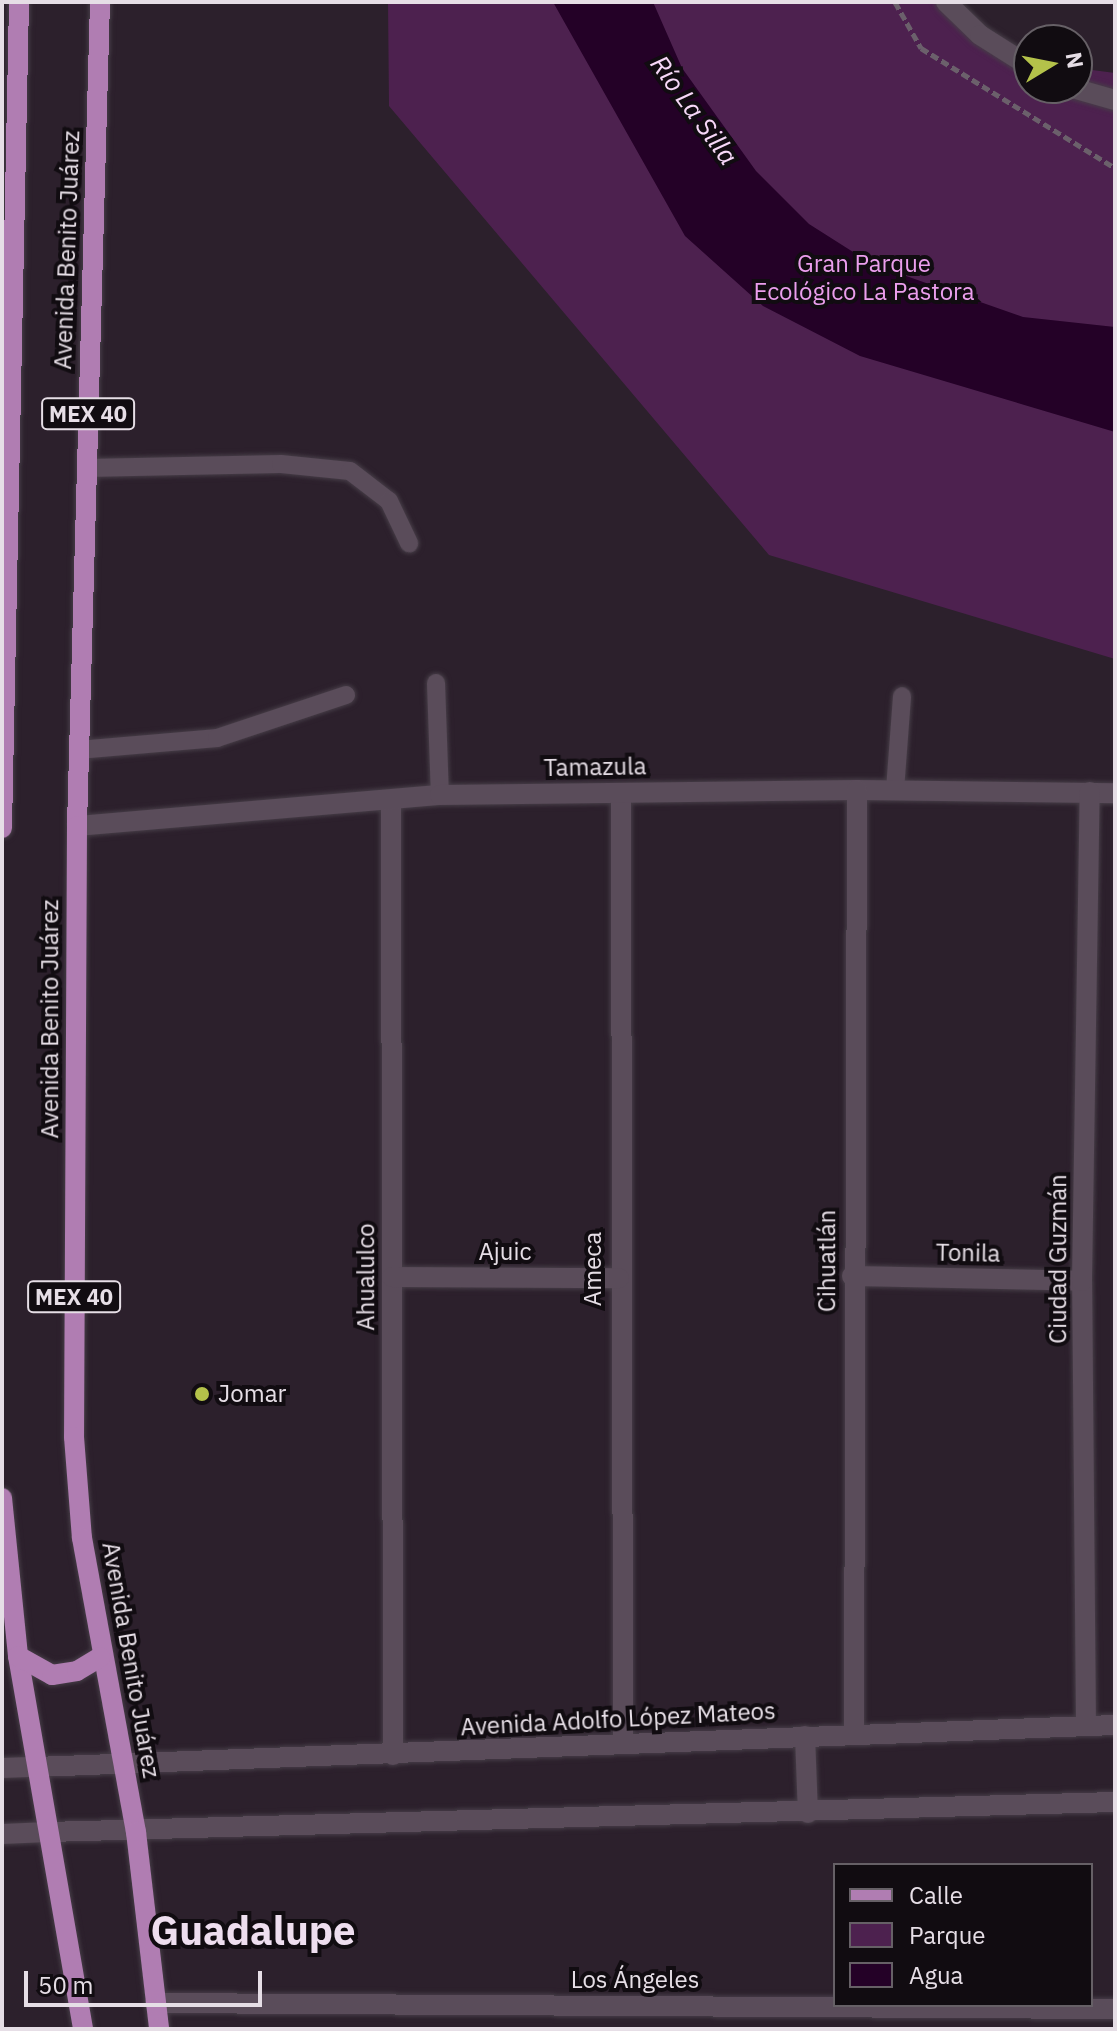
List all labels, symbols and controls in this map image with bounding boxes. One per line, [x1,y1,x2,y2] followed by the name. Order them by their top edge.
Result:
[1013,24,1093,104] north arrow
[644,49,744,171] water label: Río La Silla
[1059,50,1091,70] text: N
[48,130,86,370] street label: Avenida Benito Juárez
[753,250,975,306] park label: Gran Parque Ecológico La Pastora
[40,396,136,432] road number: MEX 40
[543,752,647,782] street label: Tamazula
[36,899,64,1139] street label: Avenida Benito Juárez
[1044,1174,1072,1344] street label: Ciudad Guzmán
[813,1210,841,1312] street label: Cihuatlán
[352,1223,380,1331] street label: Ahualulco
[579,1232,607,1306] street label: Ameca
[478,1238,532,1266] street label: Ajuic
[935,1238,1001,1268] street label: Tonila
[26,1279,122,1315] road number: MEX 40
[218,1380,286,1408] place label: Jomar
[193,1385,211,1403] marker: Jomar
[96,1540,166,1780] street label: Avenida Benito Juárez
[460,1696,776,1742] street label: Avenida Adolfo López Mateos
[833,1863,1093,2007] legend
[909,1879,963,1911] text: Calle
[150,1906,356,1954] district label: Guadalupe
[909,1919,986,1951] text: Parque
[28,1955,266,2005] scale bar
[909,1959,963,1991] text: Agua
[571,1966,699,1994] street label: Los Ángeles
[38,1969,93,2001] text: 50 m

